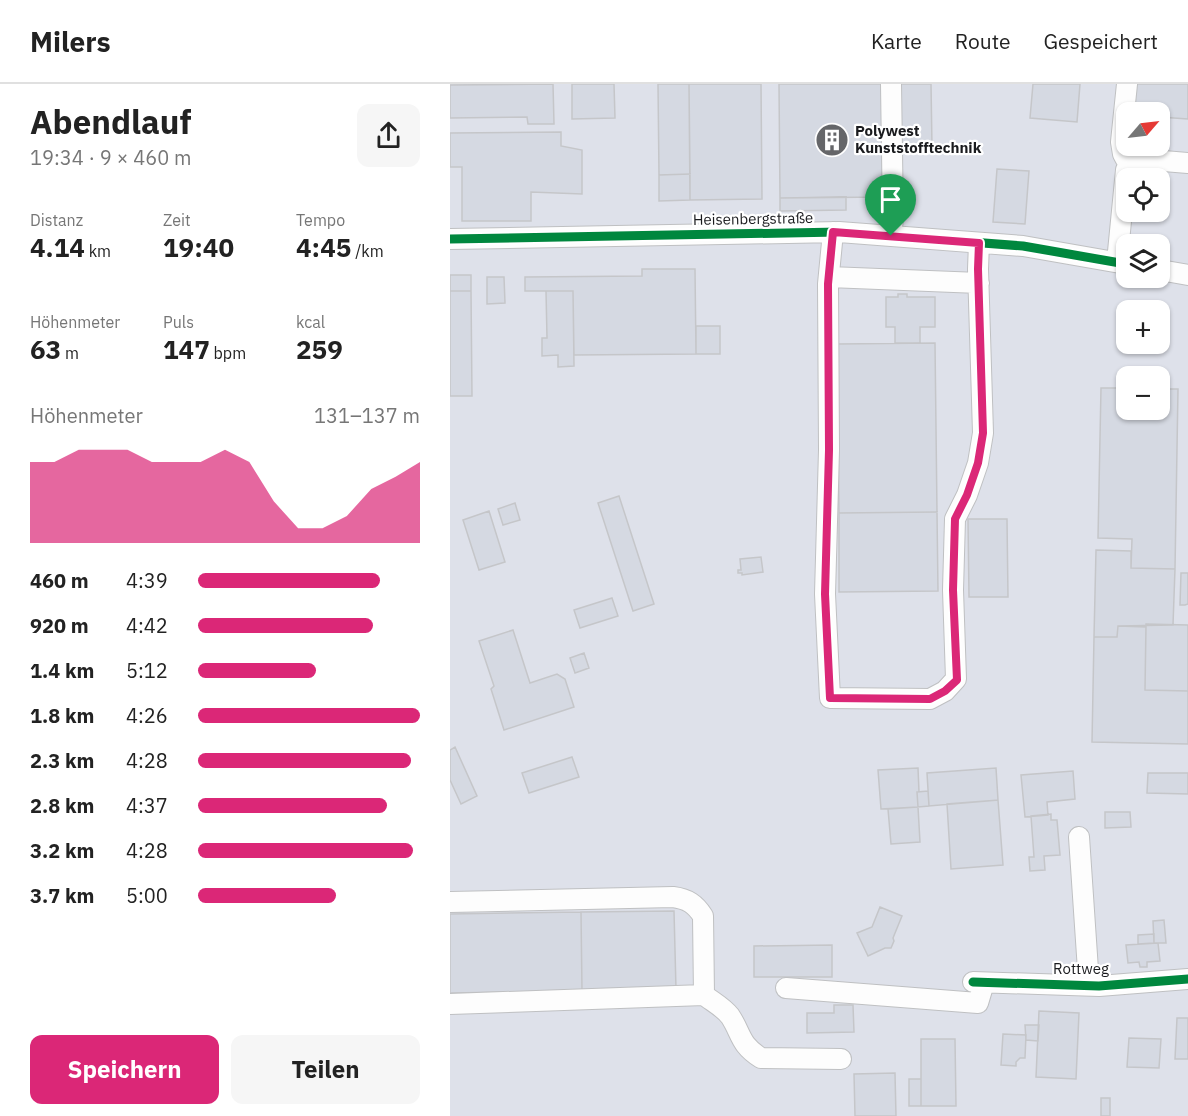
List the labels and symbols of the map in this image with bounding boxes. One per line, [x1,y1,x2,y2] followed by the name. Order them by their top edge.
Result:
[1116,102,1170,156] north arrow
[855,121,982,157] place label: Polywest Kunststofftechnik
[814,122,850,158] building icon: Polywest Kunststofftechnik
[865,174,916,236] pin
[693,208,813,229] street label: Heisenbergstraße
[1053,959,1109,978] street label: Rottweg

